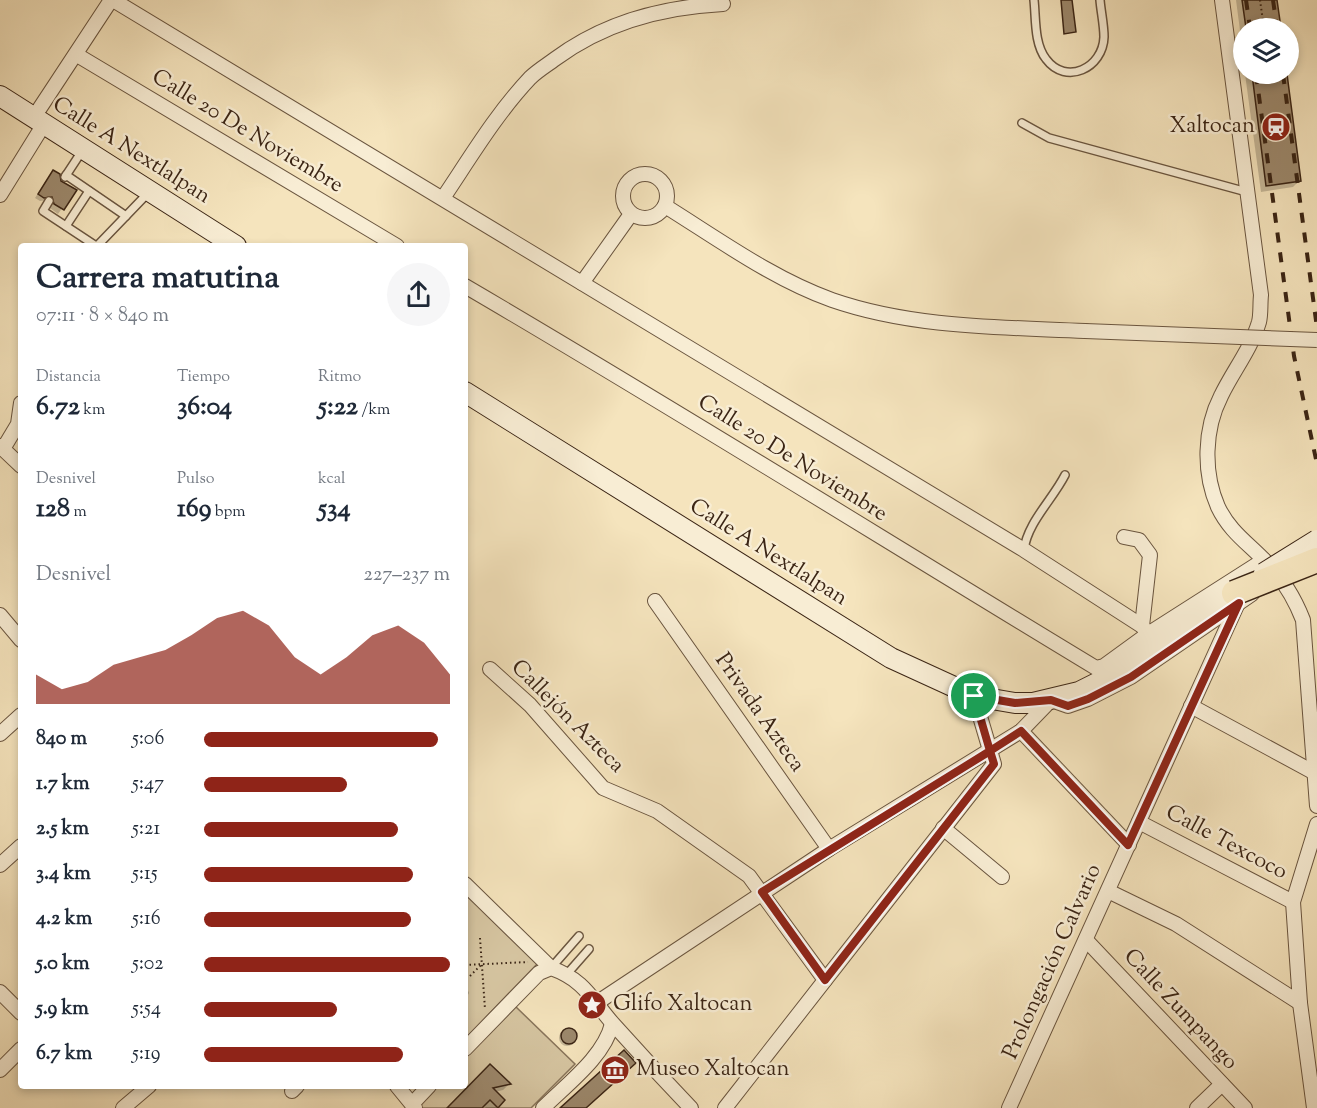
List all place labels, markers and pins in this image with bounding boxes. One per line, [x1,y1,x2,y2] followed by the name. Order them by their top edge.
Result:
[1170,111,1255,143] place label: Xaltocan
[1260,111,1292,143] station icon: Xaltocan
[948,670,999,721] pin
[576,989,608,1021] place icon: Glifo Xaltocan
[613,989,752,1021] place label: Glifo Xaltocan
[599,1054,631,1086] museum icon: Museo Xaltocan
[636,1054,789,1086] place label: Museo Xaltocan

